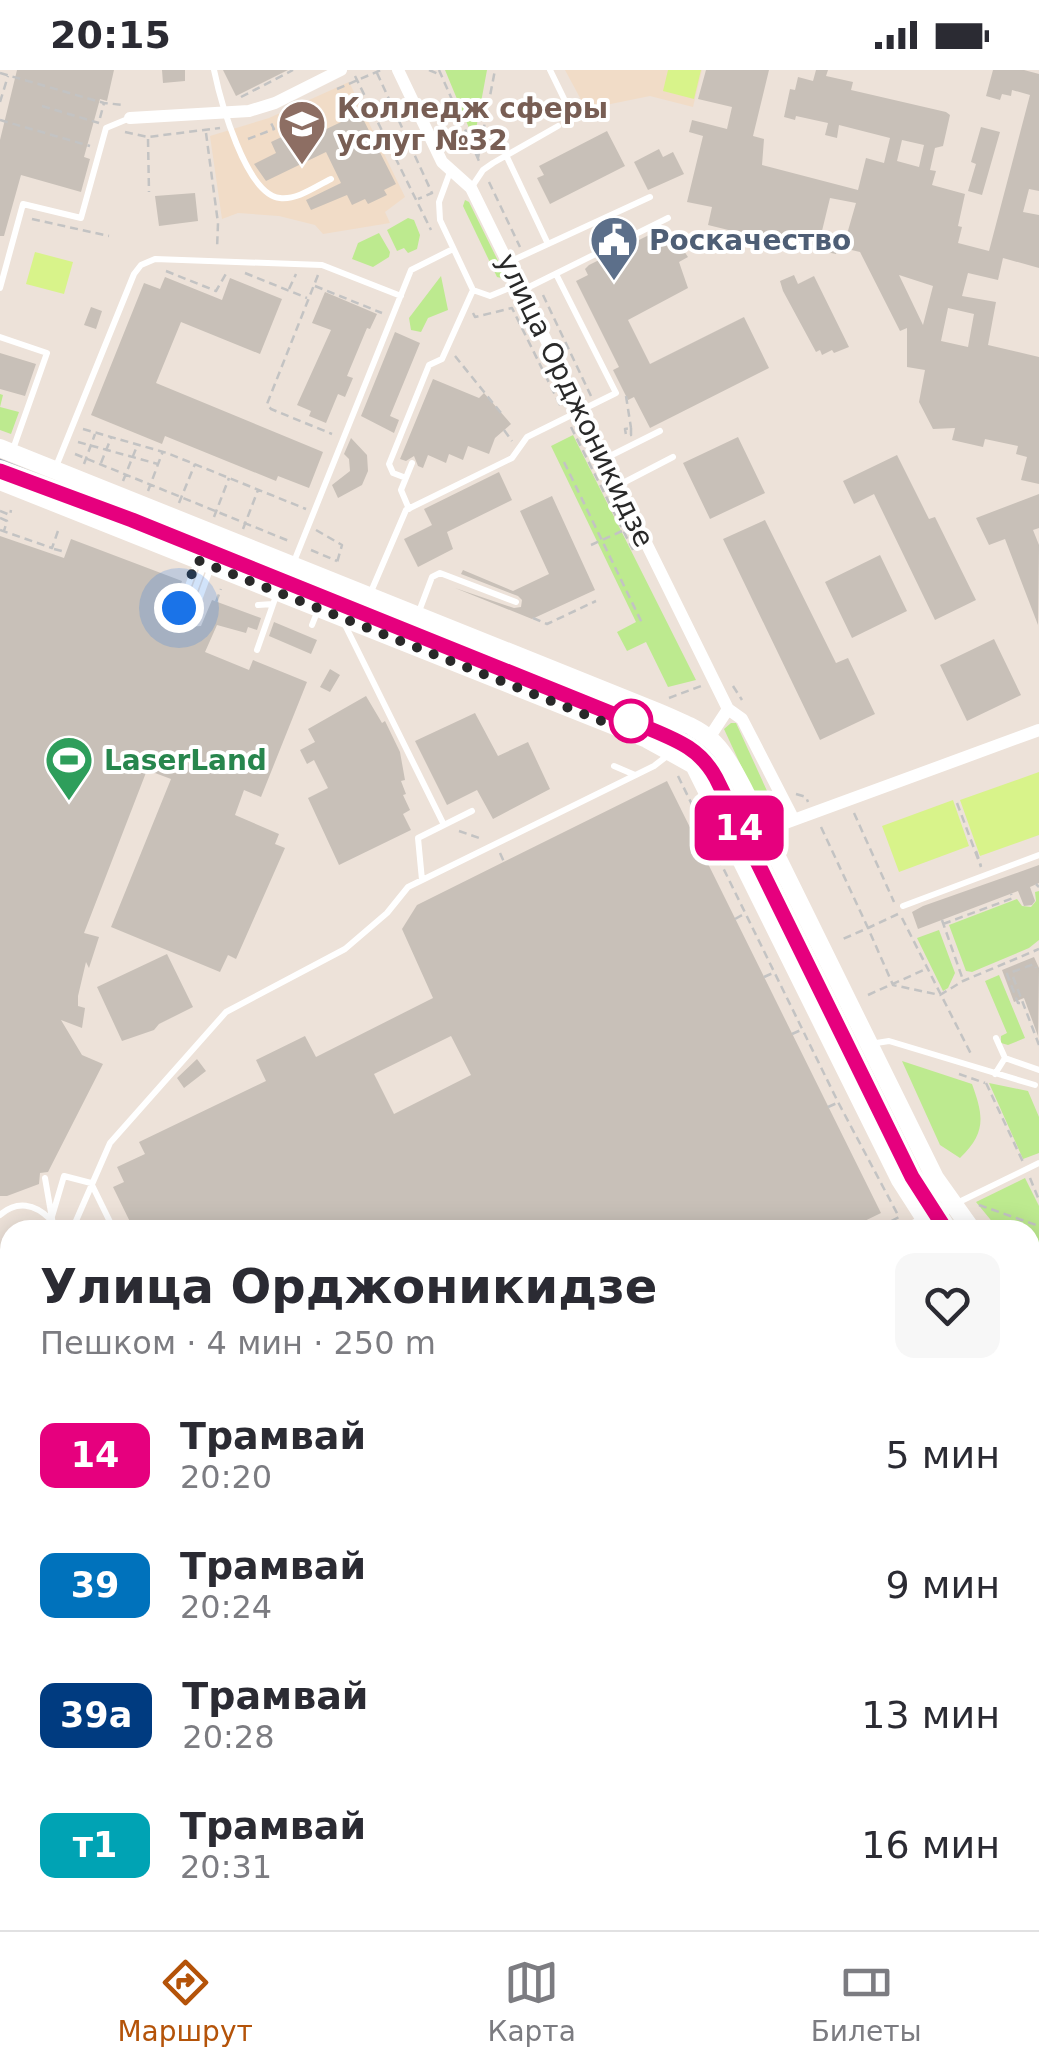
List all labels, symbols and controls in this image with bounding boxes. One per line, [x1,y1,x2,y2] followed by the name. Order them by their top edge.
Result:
[50,13,171,57] text: 20:15
[337,92,608,157] place label: Колледж сферы услуг №32
[276,98,328,166] school or university icon: Колледж сферы услуг №32
[588,214,640,282] public building icon: Роскачество
[649,224,851,257] place label: Роскачество
[490,248,661,552] street label: улица Орджоникидзе
[154,583,204,633] your location
[610,700,652,742] unlabelled marker
[43,734,95,802] sports icon: LaserLand
[104,744,267,777] place label: LaserLand
[694,796,784,860] line badge: 14
[715,808,763,848] text: 14
[895,1253,1000,1358] button: heart
[40,1258,657,1314] text: Улица Орджоникидзе
[40,1324,436,1362] text: Пешком · 4 мин · 250 m
[180,1414,366,1458] text: Трамвай
[886,1433,1000,1477] text: 5 мин
[71,1435,119,1475] text: 14
[180,1458,272,1496] text: 20:20
[180,1544,366,1588] text: Трамвай
[886,1563,1000,1607] text: 9 мин
[71,1565,119,1605] text: 39
[180,1588,272,1626] text: 20:24
[182,1674,368,1718] text: Трамвай
[861,1693,1000,1737] text: 13 мин
[60,1695,132,1735] text: 39а
[182,1718,275,1756] text: 20:28
[180,1804,366,1848] text: Трамвай
[861,1823,1000,1867] text: 16 мин
[73,1825,117,1865] text: т1
[180,1848,272,1886] text: 20:31
[117,1955,253,2048] tab: Маршрут
[488,1955,576,2048] tab: Карта
[811,1955,922,2048] tab: Билеты

